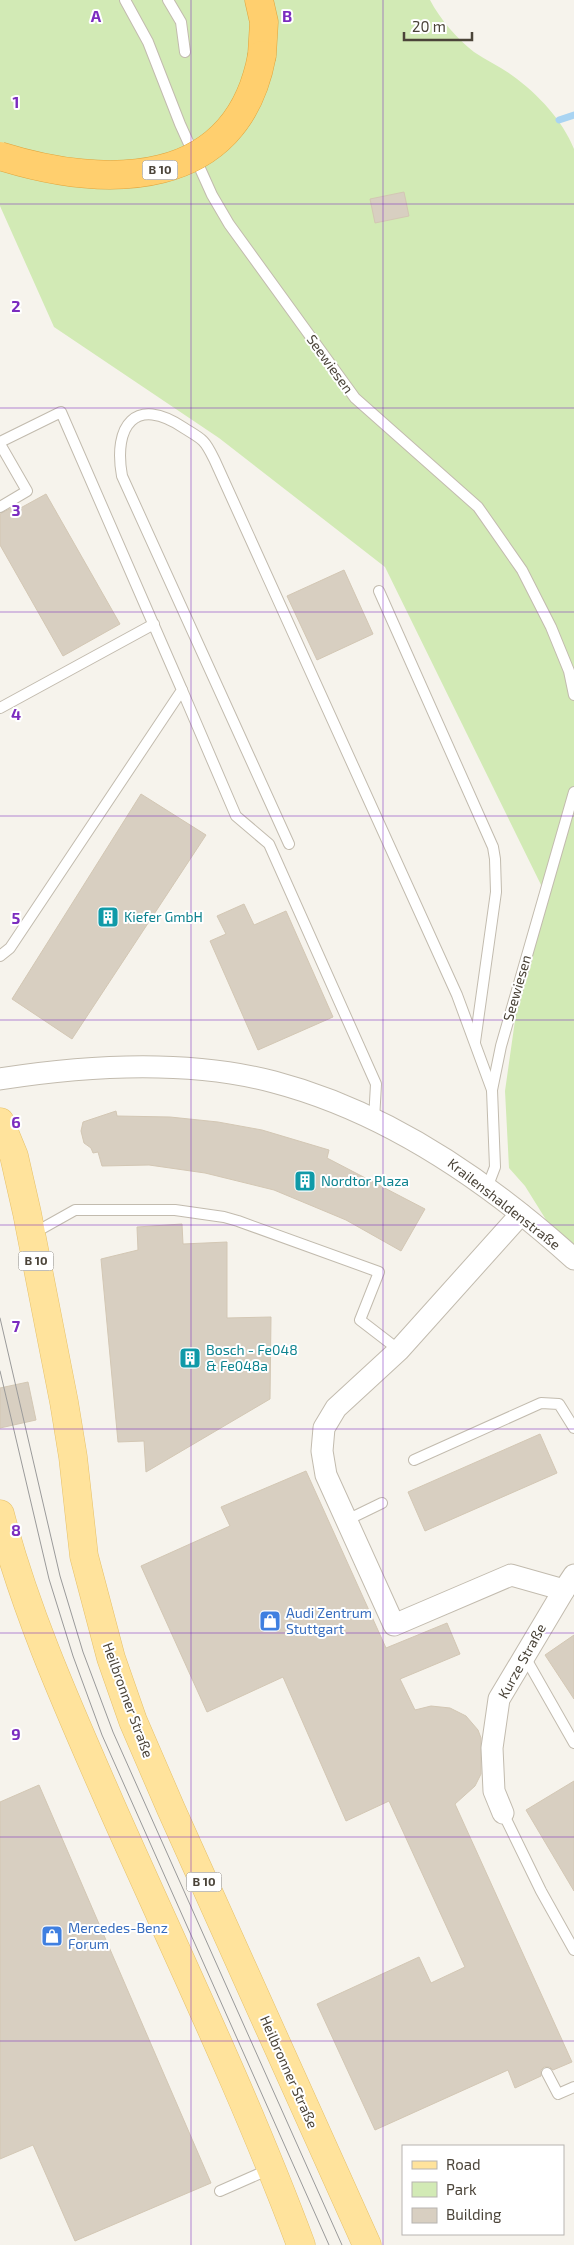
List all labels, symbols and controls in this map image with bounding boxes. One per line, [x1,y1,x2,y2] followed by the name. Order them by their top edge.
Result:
[91,6,102,25] text: A
[282,6,292,25] text: B
[404,10,472,42] scale bar
[412,17,446,35] text: 20 m
[13,92,19,111] text: 1
[142,160,178,180] road number: B 10
[11,296,21,315] text: 2
[303,331,357,396] street label: Seewiesen
[11,500,21,519] text: 3
[11,704,21,723] text: 4
[96,905,120,929] building icon: Kiefer GmbH
[12,908,21,927] text: 5
[124,908,203,925] place label: Kiefer GmbH
[499,953,534,1023] street label: Seewiesen
[11,1112,21,1131] text: 6
[445,1154,564,1253] street label: Krailenshaldenstraße
[293,1169,317,1193] building icon: Nordtor Plaza
[321,1172,409,1189] place label: Nordtor Plaza
[18,1252,54,1270] road number: B 10
[12,1316,21,1335] text: 7
[206,1341,298,1374] place label: Bosch - Fe048 & Fe048a
[178,1346,202,1370] building icon: Bosch - Fe048 & Fe048a
[11,1520,21,1539] text: 8
[286,1604,372,1637] place label: Audi Zentrum Stuttgart
[258,1609,282,1633] shop icon: Audi Zentrum Stuttgart
[494,1620,549,1701] street label: Kurze Straße
[100,1640,157,1760] street label: Heilbronner Straße
[11,1724,21,1743] text: 9
[186,1872,222,1891] road number: B 10
[68,1919,168,1952] place label: Mercedes-Benz Forum
[40,1924,64,1948] shop icon: Mercedes-Benz Forum
[257,2013,322,2131] street label: Heilbronner Straße
[402,2145,564,2235] legend
[446,2155,481,2173] text: Road
[446,2180,477,2198] text: Park
[446,2205,502,2223] text: Building

